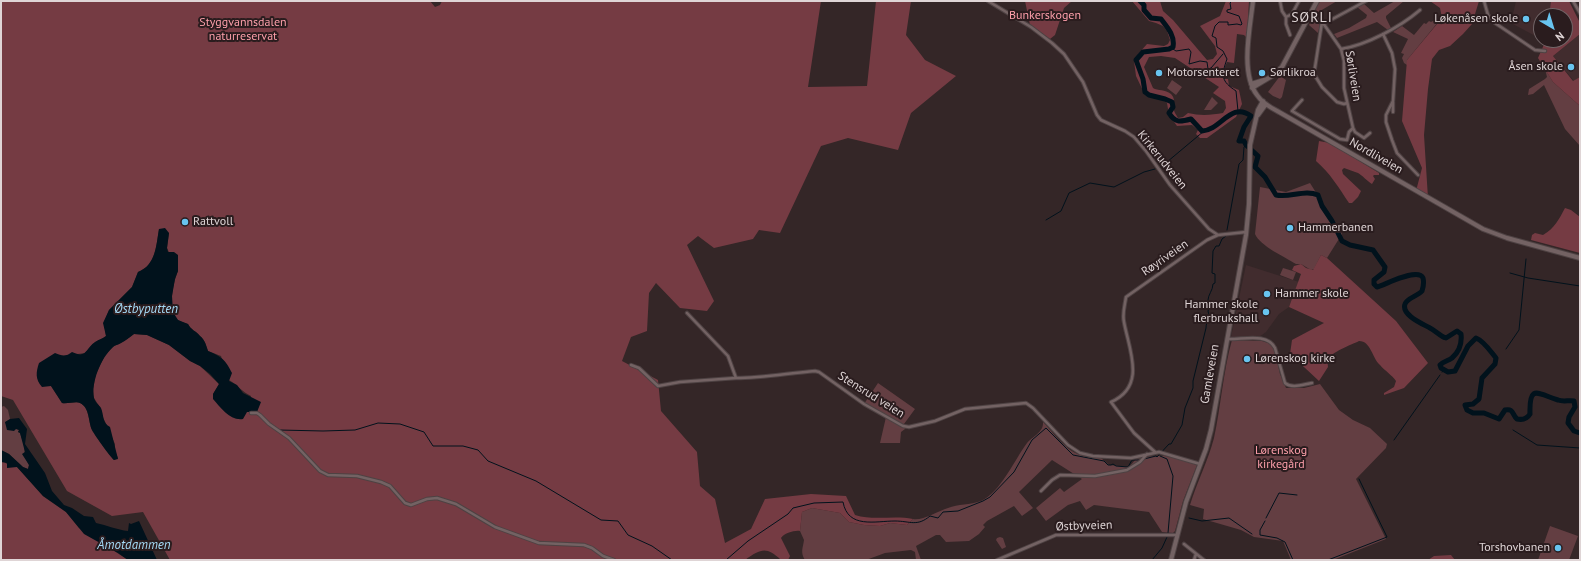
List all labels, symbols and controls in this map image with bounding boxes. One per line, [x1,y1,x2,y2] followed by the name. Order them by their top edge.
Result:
[1533,8,1573,48] north arrow
[1009,9,1081,23] park label: Bunkerskogen
[1291,10,1333,26] district label: SØRLI
[1434,12,1518,26] place label: Løkenåsen skole
[1521,14,1531,24] marker: Løkenåsen skole
[199,16,287,44] park label: Styggvannsdalen naturreservat
[1553,29,1567,44] text: N
[1342,50,1364,102] street label: Sørliveien
[1508,60,1563,74] place label: Åsen skole
[1566,62,1576,72] marker: Åsen skole
[1167,66,1239,80] place label: Motorsenteret
[1270,66,1316,80] place label: Sørlikroa
[1154,68,1164,78] marker: Motorsenteret
[1257,68,1267,78] marker: Sørlikroa
[1134,128,1190,192] street label: Kirkerudveien
[1347,135,1405,177] street label: Nordliveien
[193,215,233,229] place label: Rattvoll
[180,217,190,227] marker: Rattvoll
[1298,221,1373,235] place label: Hammerbanen
[1285,223,1295,233] marker: Hammerbanen
[1139,237,1191,279] street label: Røyriveien
[1275,287,1349,301] place label: Hammer skole
[1262,289,1272,299] marker: Hammer skole
[1184,298,1258,326] place label: Hammer skole flerbrukshall
[114,301,178,317] water label: Østbyputten
[1261,307,1271,317] marker: Hammer skole flerbrukshall
[1198,343,1222,405] street label: Gamleveien
[1255,352,1335,366] place label: Lørenskog kirke
[1242,354,1252,364] marker: Lørenskog kirke
[835,369,907,421] street label: Stensrud veien
[1255,444,1307,472] park label: Lørenskog kirkegård
[1055,518,1113,534] street label: Østbyveien
[97,537,171,553] water label: Åmotdammen
[1479,541,1550,555] place label: Torshovbanen
[1553,543,1563,553] marker: Torshovbanen

